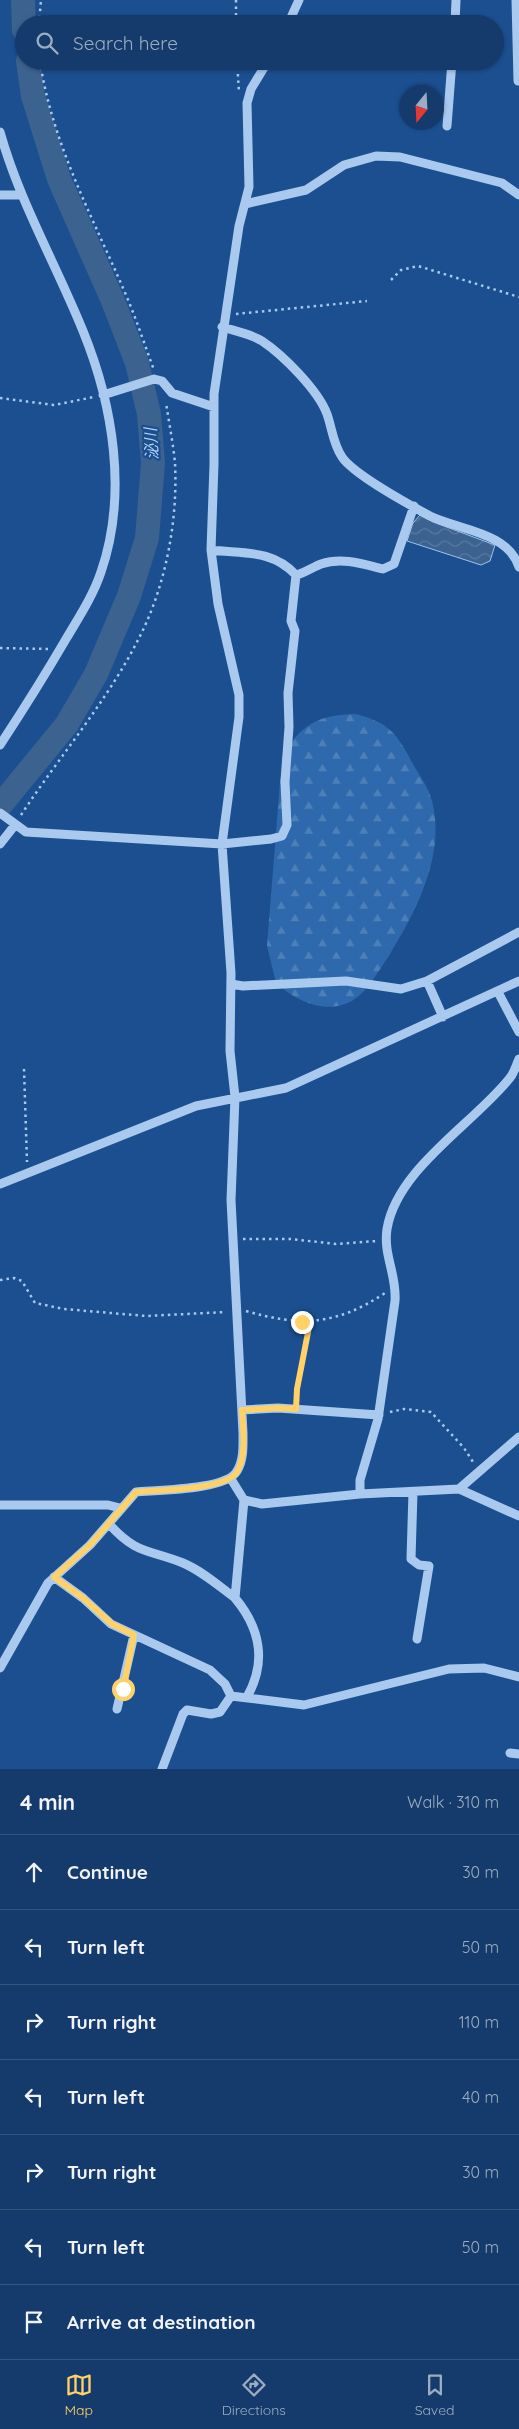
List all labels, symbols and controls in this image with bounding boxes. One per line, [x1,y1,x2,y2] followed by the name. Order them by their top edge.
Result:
[15,15,504,70] search box
[33,29,61,57] icon: search
[73,31,178,55] text: Search here
[399,85,444,130] north arrow
[140,425,162,461] water label: 泌川
[291,1311,314,1334] route end
[112,1678,135,1701] route start
[20,1789,75,1815] text: 4 min
[407,1792,499,1812] text: Walk · 310 m
[20,1858,48,1886] icon: ahead
[67,1860,148,1884] text: Continue
[462,1862,499,1882] text: 30 m
[20,1933,48,1961] icon: left
[67,1935,145,1959] text: Turn left
[462,1937,499,1957] text: 50 m
[20,2008,48,2036] icon: right
[67,2010,156,2034] text: Turn right
[459,2012,499,2032] text: 110 m
[20,2083,48,2111] icon: left
[67,2085,145,2109] text: Turn left
[462,2087,499,2107] text: 40 m
[20,2158,48,2186] icon: right
[67,2160,156,2184] text: Turn right
[462,2162,499,2182] text: 30 m
[20,2233,48,2261] icon: left
[67,2235,145,2259] text: Turn left
[462,2237,499,2257] text: 50 m
[20,2308,48,2336] icon: arrive
[67,2310,256,2334] text: Arrive at destination
[64,2371,93,2419] tab: Map
[222,2371,286,2419] tab: Directions
[415,2371,455,2419] tab: Saved

